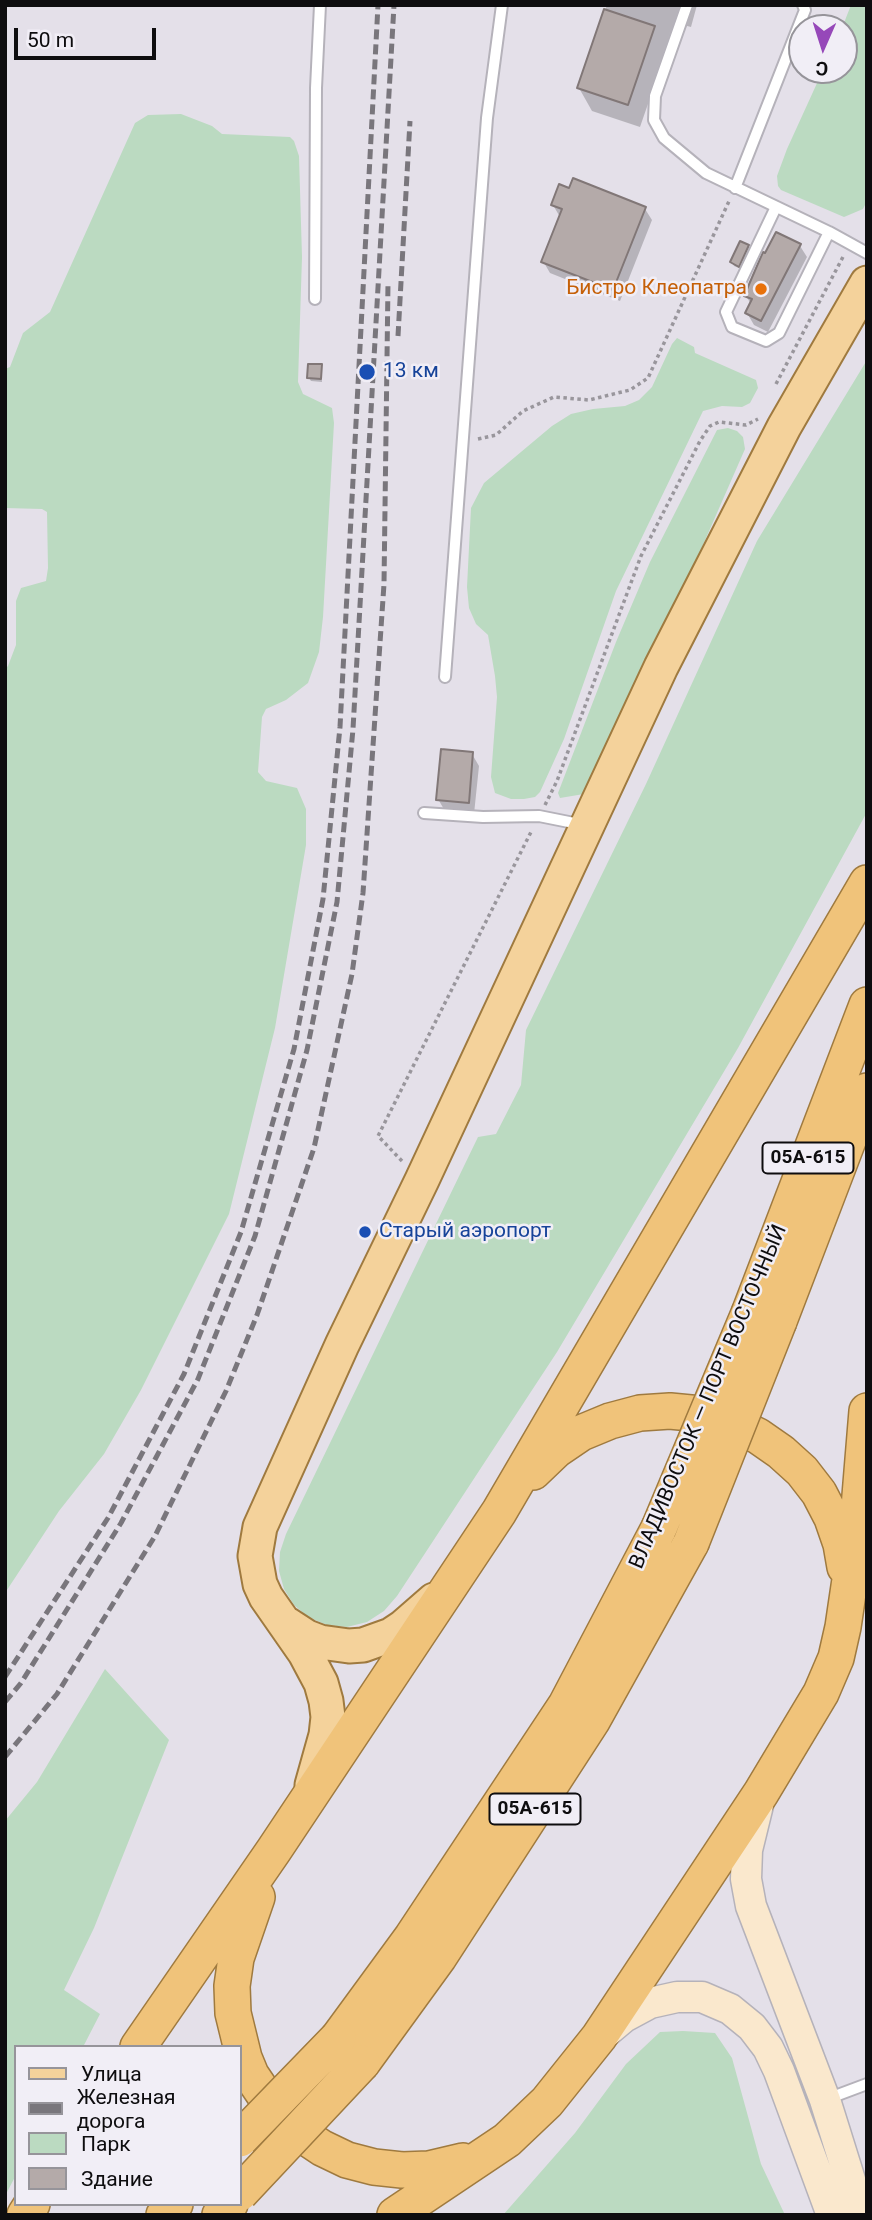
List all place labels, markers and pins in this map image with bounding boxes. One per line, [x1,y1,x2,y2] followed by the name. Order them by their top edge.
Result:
[566,276,747,302] place label: Бистро Клеопатра
[753,281,769,297] marker: Бистро Клеопатра
[383,359,439,385] place label: 13 км
[357,362,377,382] marker: 13 км
[379,1219,551,1245] place label: Старый аэропорт
[357,1224,373,1240] marker: Старый аэропорт

